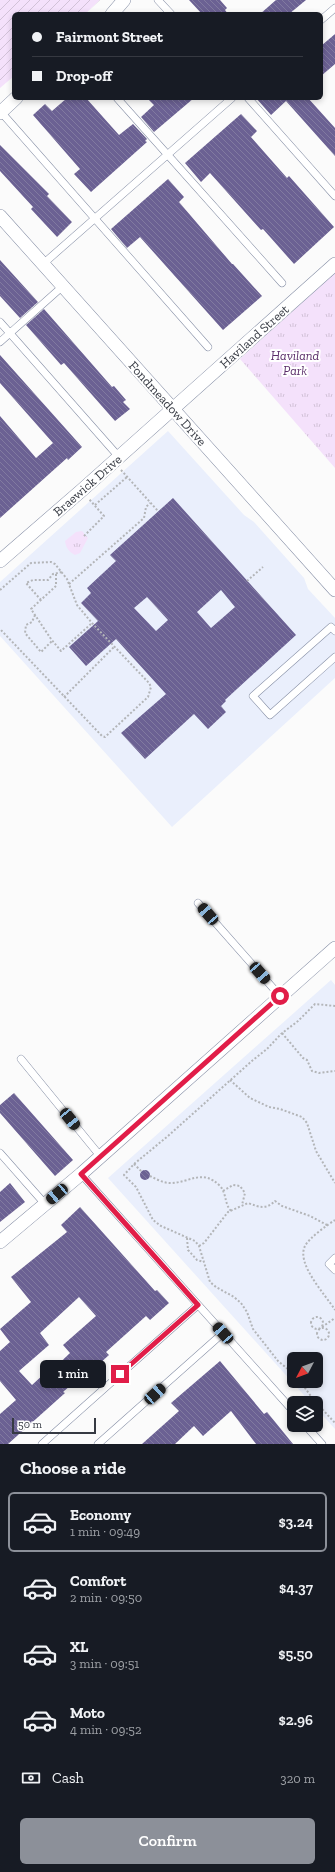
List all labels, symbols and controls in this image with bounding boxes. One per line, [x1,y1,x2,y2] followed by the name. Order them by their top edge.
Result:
[56,28,163,46] text: Fairmont Street
[56,67,112,85] text: Drop-off
[217,301,292,371] street label: Haviland Street
[271,348,320,378] park label: Haviland Park
[126,358,210,449] street label: Fondmeadow Drive
[50,452,125,519] street label: Braewick Drive
[196,901,220,927] car
[248,960,272,986] car
[271,987,289,1005] route start
[58,1106,82,1132] car
[44,1182,70,1206] car
[211,1320,235,1346] car
[287,1352,323,1388] north arrow
[287,1352,323,1432] map controls
[40,1360,106,1388] callout: 1 min
[111,1365,129,1383] route end
[58,1366,88,1381] text: 1 min
[142,1382,168,1406] car
[287,1396,323,1432] button: layers
[12,1416,96,1435] scale bar
[18,1418,42,1431] text: 50 m
[20,1457,126,1479] text: Choose a ride
[22,1504,58,1540] icon: car
[70,1506,131,1524] text: Economy
[278,1513,313,1531] text: $3.24
[70,1524,140,1539] text: 1 min · 09:49
[22,1570,58,1606] icon: car
[70,1572,126,1590] text: Comfort
[279,1579,313,1597] text: $4.37
[70,1590,142,1605] text: 2 min · 09:50
[22,1636,58,1672] icon: car
[70,1638,88,1656] text: XL
[278,1645,313,1663] text: $5.50
[70,1656,139,1671] text: 3 min · 09:51
[22,1702,58,1738] icon: car
[70,1704,105,1722] text: Moto
[278,1711,313,1729] text: $2.96
[70,1722,142,1737] text: 4 min · 09:52
[20,1767,42,1789] icon: cash
[52,1769,84,1787] text: Cash
[280,1771,315,1786] text: 320 m
[20,1818,315,1864] button: Confirm

